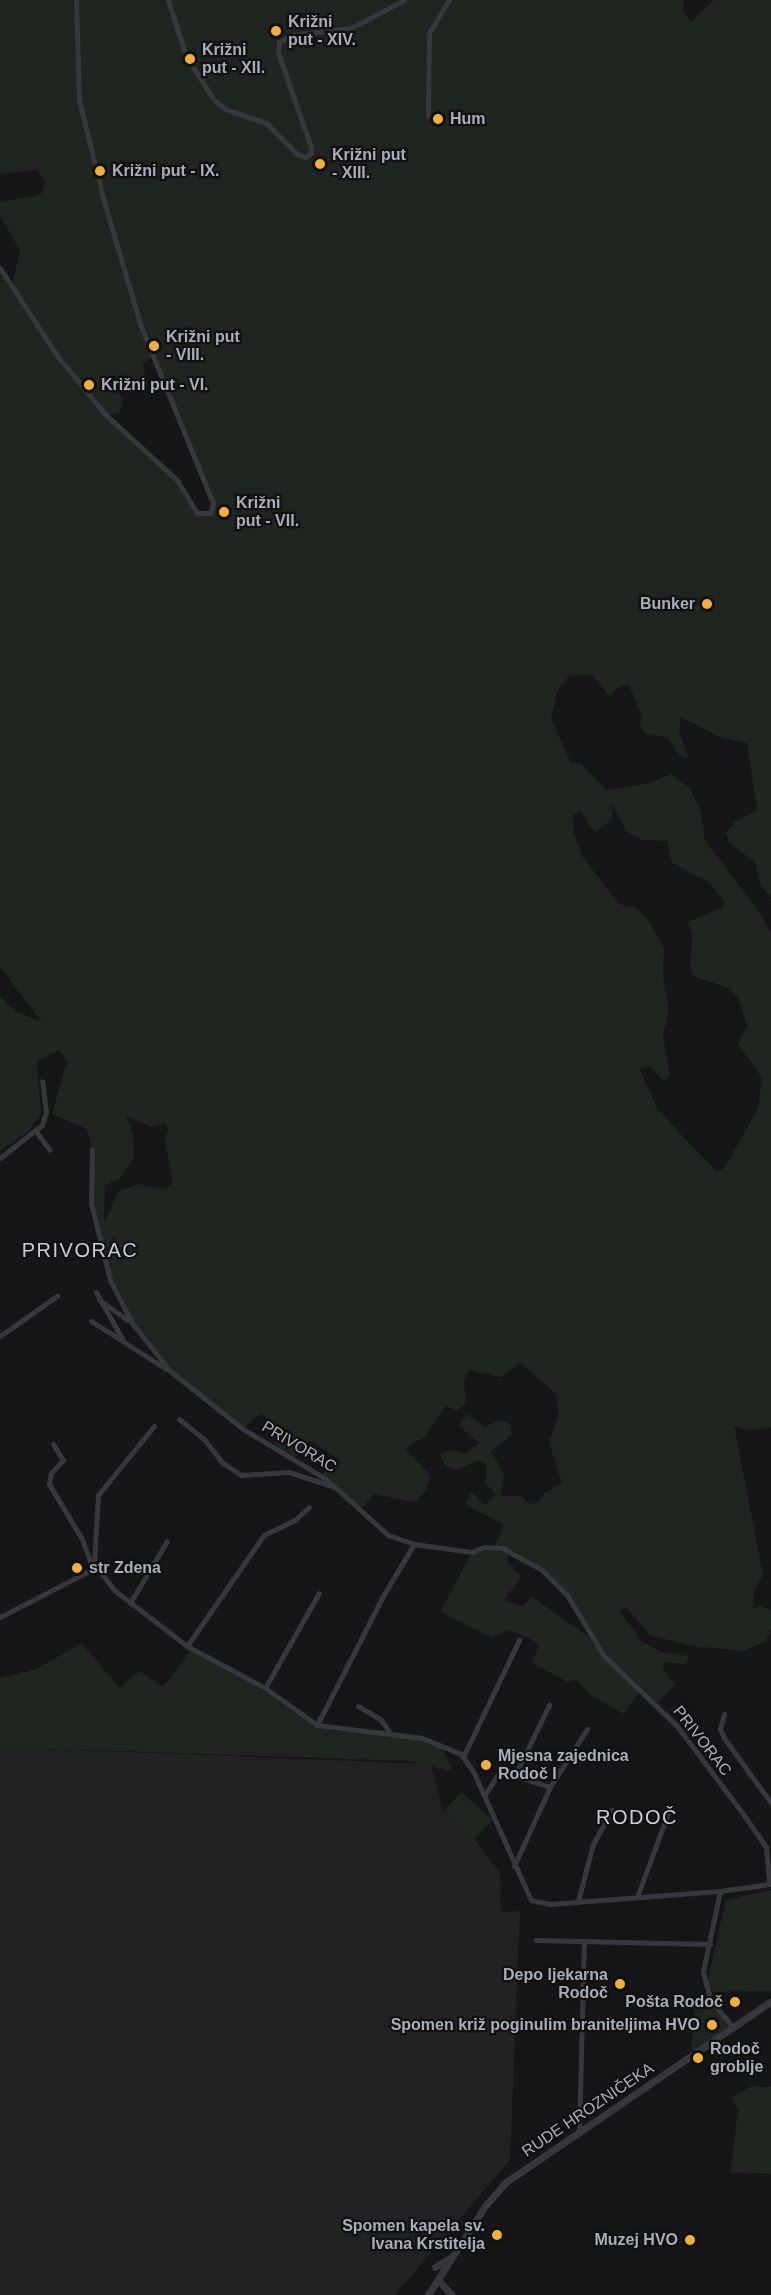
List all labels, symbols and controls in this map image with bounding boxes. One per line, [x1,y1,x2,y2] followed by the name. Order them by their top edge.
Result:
[288,12,356,50] place label: Križni put - XIV.
[269,24,283,38] marker: Križni put - XIV.
[202,40,265,78] place label: Križni put - XII.
[183,52,197,66] marker: Križni put - XII.
[450,109,486,129] place label: Hum
[431,112,445,126] marker: Hum
[332,145,406,183] place label: Križni put - XIII.
[313,157,327,171] marker: Križni put - XIII.
[112,161,220,181] place label: Križni put - IX.
[93,164,107,178] marker: Križni put - IX.
[166,327,240,365] place label: Križni put - VIII.
[147,339,161,353] marker: Križni put - VIII.
[101,375,209,395] place label: Križni put - VI.
[82,378,96,392] marker: Križni put - VI.
[236,493,299,531] place label: Križni put - VII.
[217,505,231,519] marker: Križni put - VII.
[640,594,695,614] place label: Bunker
[700,597,714,611] marker: Bunker
[22,1238,138,1262] district label: PRIVORAC
[258,1417,340,1477] street label: PRIVORAC
[89,1558,161,1578] place label: str Zdena
[70,1561,84,1575] marker: str Zdena
[669,1702,735,1780] street label: PRIVORAC
[498,1746,629,1784] place label: Mjesna zajednica Rodoč I
[479,1758,493,1772] marker: Mjesna zajednica Rodoč I
[596,1805,678,1829] district label: RODOČ
[503,1965,608,2003] place label: Depo ljekarna Rodoč
[613,1977,627,1991] marker: Depo ljekarna Rodoč
[625,1992,723,2012] place label: Pošta Rodoč
[728,1995,742,2009] marker: Pošta Rodoč
[391,2015,700,2035] place label: Spomen križ poginulim braniteljima HVO
[705,2018,719,2032] marker: Spomen križ poginulim braniteljima HVO
[710,2039,763,2077] place label: Rodoč groblje
[691,2051,705,2065] marker: Rodoč groblje
[519,2059,657,2161] street label: RUDE HROZNIČEKA
[342,2216,485,2254] place label: Spomen kapela sv. Ivana Krstitelja
[490,2228,504,2242] marker: Spomen kapela sv. Ivana Krstitelja
[594,2230,678,2250] place label: Muzej HVO
[683,2233,697,2247] marker: Muzej HVO

